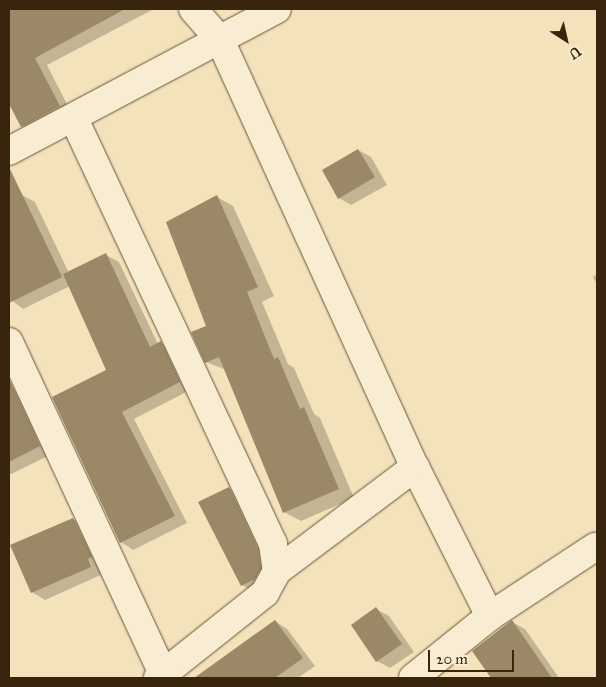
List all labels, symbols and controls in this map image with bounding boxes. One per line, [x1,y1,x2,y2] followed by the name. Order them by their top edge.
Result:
[541,15,591,65] north arrow
[565,43,584,63] text: U
[431,640,517,672] scale bar
[436,650,468,668] text: 20 m

